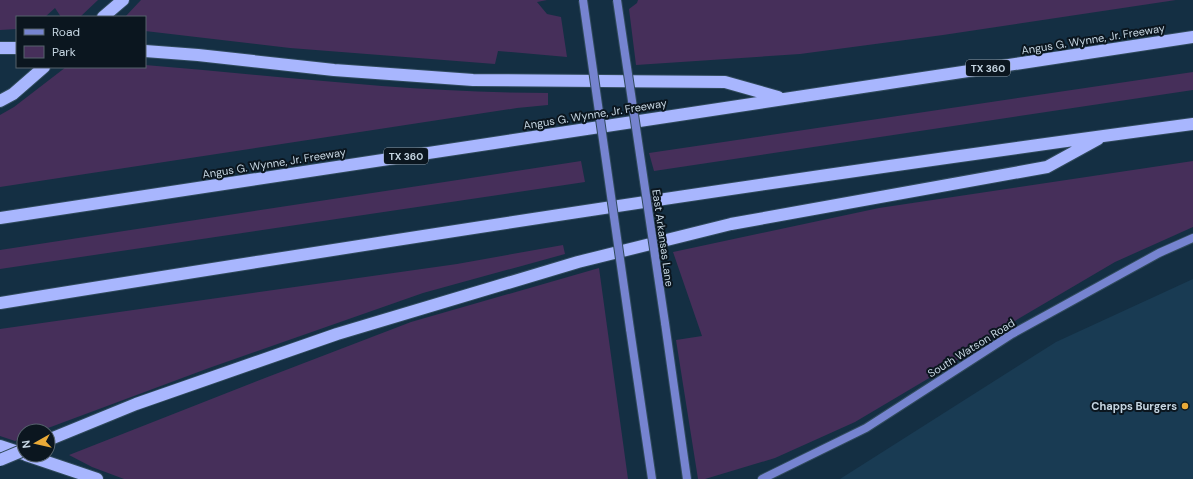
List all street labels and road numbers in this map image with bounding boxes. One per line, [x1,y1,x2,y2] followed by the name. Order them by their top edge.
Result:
[1020,21,1166,57] street label: Angus G. Wynne, Jr. Freeway
[966,60,1010,76] road number: TX 360
[522,96,668,132] street label: Angus G. Wynne, Jr. Freeway
[201,145,347,181] street label: Angus G. Wynne, Jr. Freeway
[384,148,428,164] road number: TX 360
[649,188,677,288] street label: East Arkansas Lane
[925,316,1017,380] street label: South Watson Road

